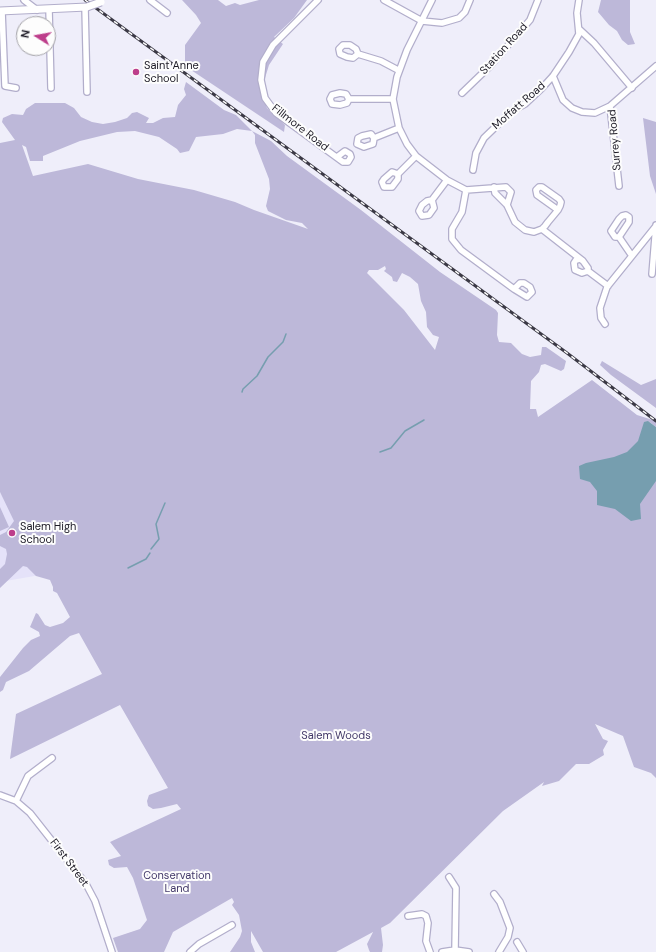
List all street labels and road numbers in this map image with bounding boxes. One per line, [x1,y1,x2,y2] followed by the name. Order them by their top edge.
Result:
[477,20,531,78] street label: Station Road
[490,79,548,133] street label: Moffatt Road
[269,102,331,154] street label: Fillmore Road
[606,109,624,171] street label: Surrey Road
[47,837,91,889] street label: First Street

